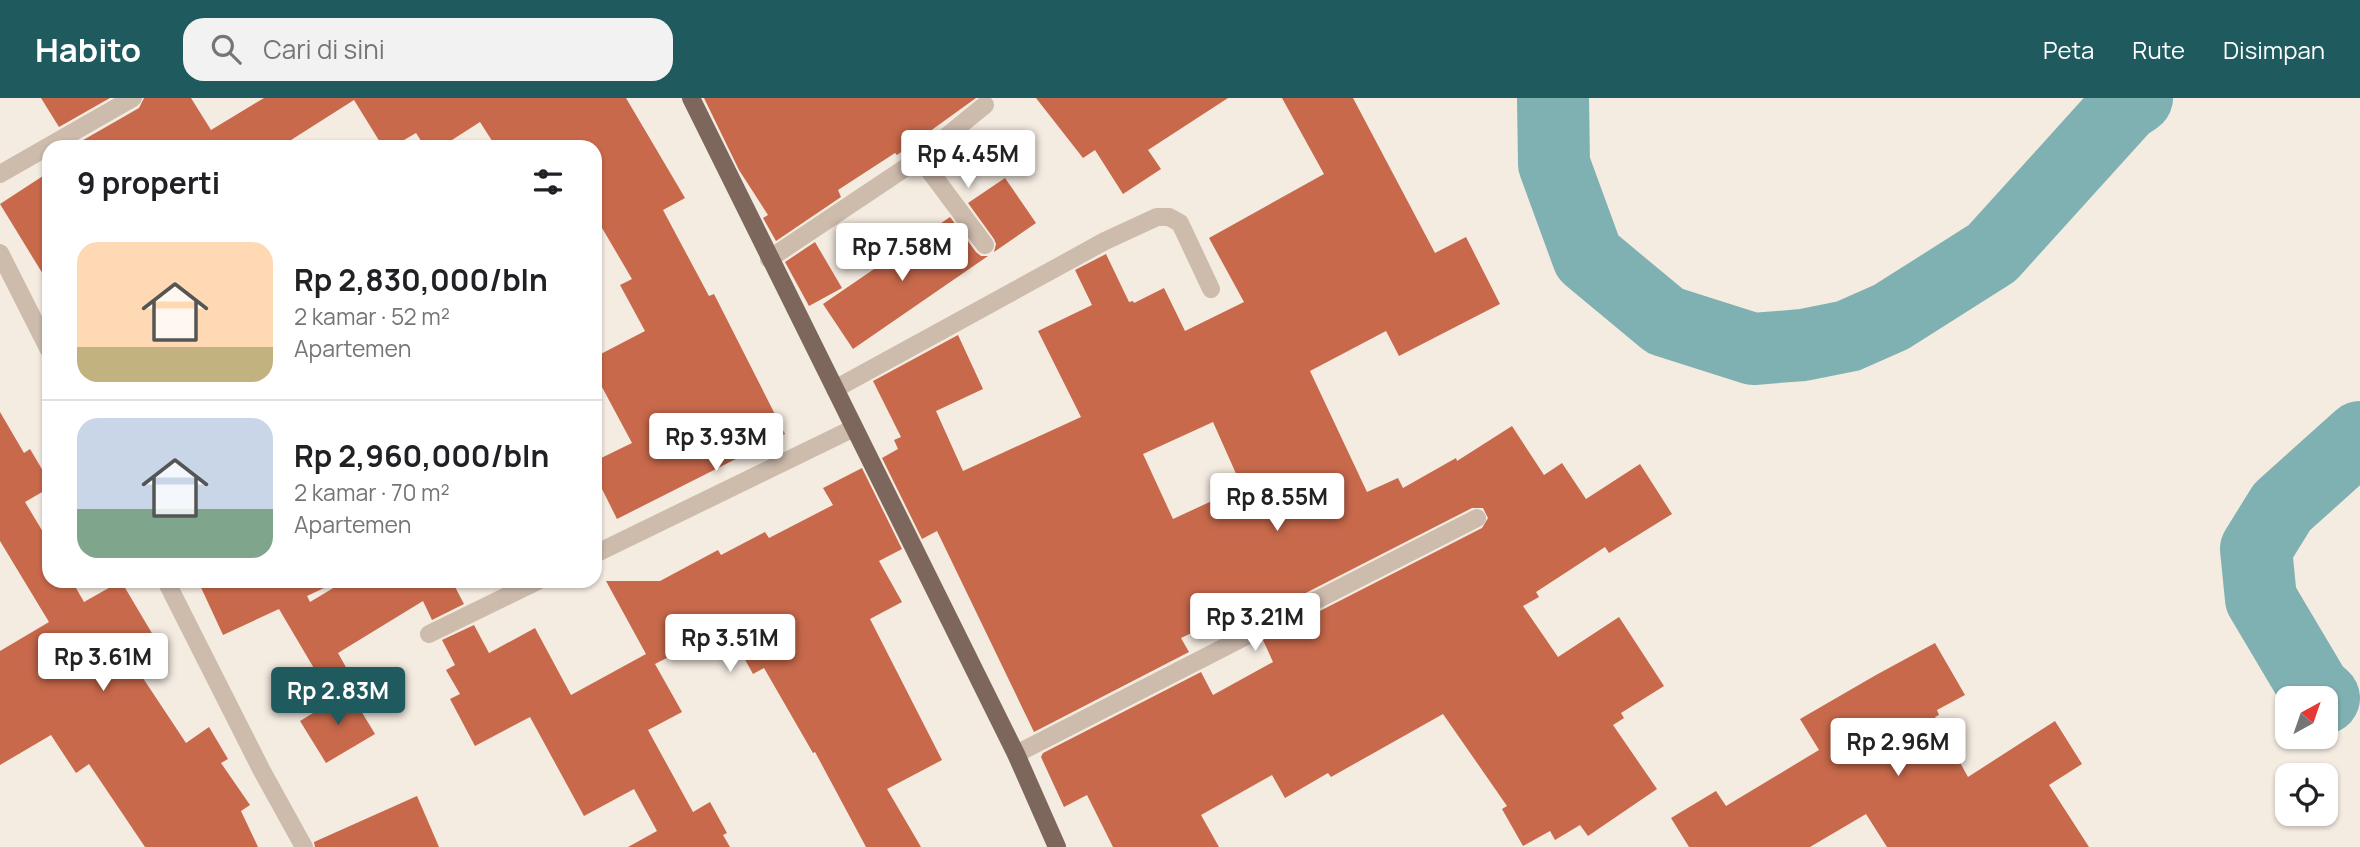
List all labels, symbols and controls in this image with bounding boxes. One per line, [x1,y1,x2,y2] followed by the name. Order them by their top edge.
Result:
[183,18,673,81] search box
[35,27,141,72] text: Habito
[207,30,245,68] icon: search
[263,31,385,67] text: Cari di sini
[2043,33,2094,66] text: Peta
[2132,33,2185,66] text: Rute
[2223,33,2325,66] text: Disimpan
[896,130,1040,190] pin: Rp 4.45M
[917,137,1019,169] text: Rp 4.45M
[77,162,220,203] text: 9 properti
[529,163,567,201] icon: filters
[830,223,974,283] pin: Rp 7.58M
[852,230,952,262] text: Rp 7.58M
[294,259,548,300] text: Rp 2,830,000/bln
[133,270,217,354] icon: home
[294,300,450,332] text: 2 kamar · 52 m²
[294,332,411,364] text: Apartemen
[644,414,788,473] pin: Rp 3.93M
[665,420,767,452] text: Rp 3.93M
[294,435,549,476] text: Rp 2,960,000/bln
[133,446,217,530] icon: home
[1205,474,1349,533] pin: Rp 8.55M
[294,476,450,508] text: 2 kamar · 70 m²
[1226,480,1328,512] text: Rp 8.55M
[294,508,411,540] text: Apartemen
[1183,594,1327,653] pin: Rp 3.21M
[1206,600,1304,632] text: Rp 3.21M
[658,614,802,674] pin: Rp 3.51M
[681,621,779,653] text: Rp 3.51M
[31,634,175,693] pin: Rp 3.61M
[54,640,152,672] text: Rp 3.61M
[266,668,410,727] pin: Rp 2.83M
[287,674,389,706] text: Rp 2.83M
[2275,686,2338,749] north arrow
[2275,686,2338,826] map controls
[1826,718,1970,778] pin: Rp 2.96M
[1847,725,1949,757] text: Rp 2.96M
[2275,763,2338,826] button: locate

